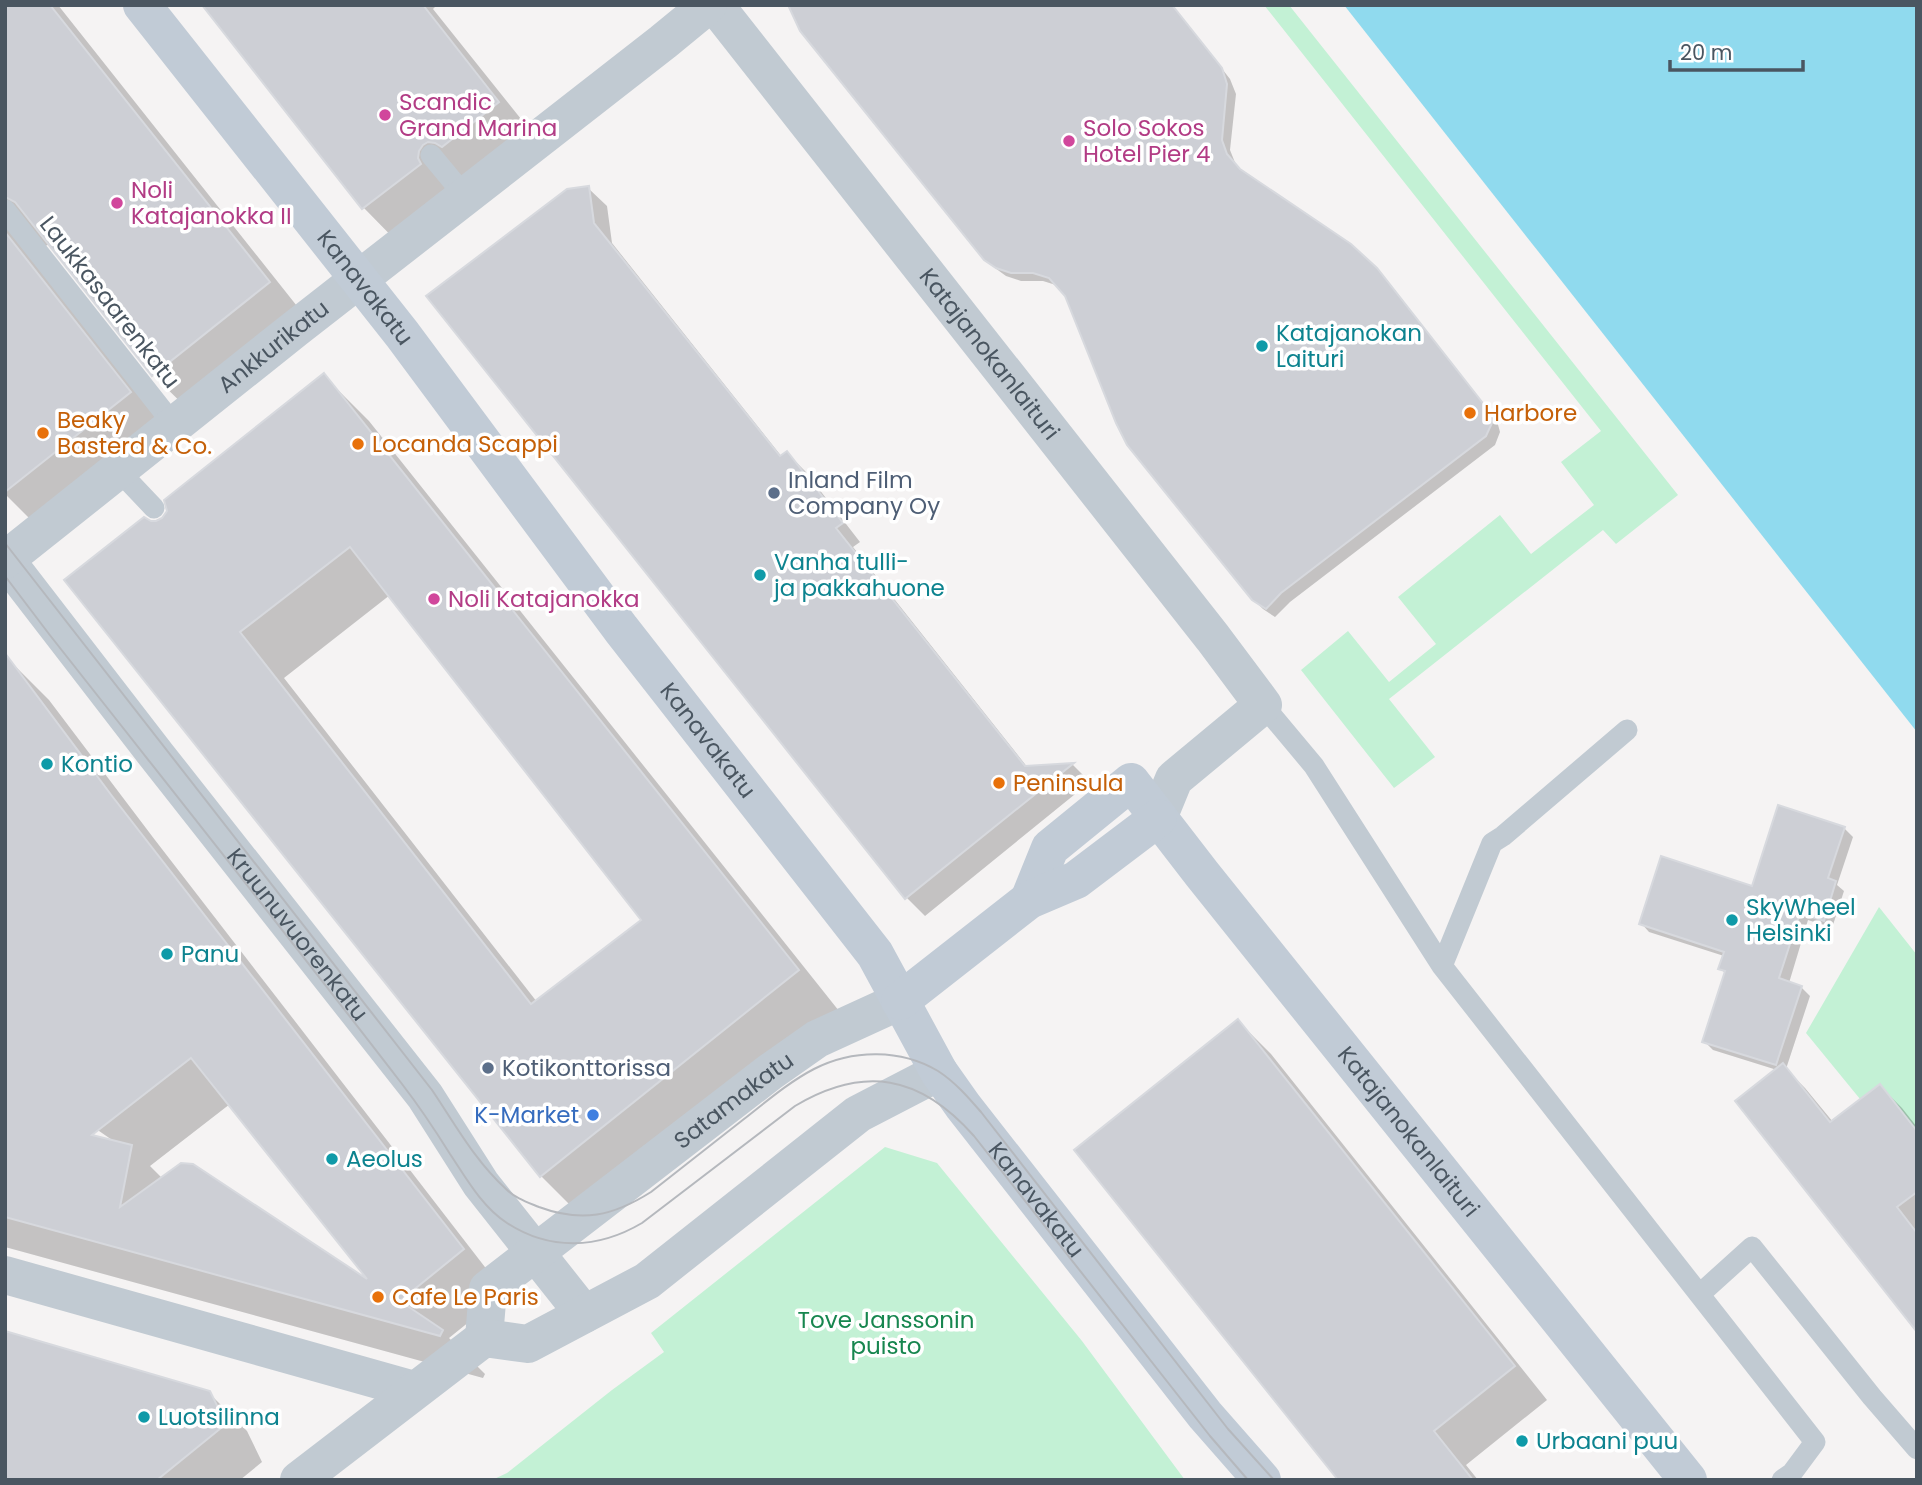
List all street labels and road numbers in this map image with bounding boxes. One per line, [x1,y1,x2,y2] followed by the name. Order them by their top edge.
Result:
[33,209,187,395] street label: Laukkasaarenkatu
[310,223,421,352] street label: Kanavakatu
[912,261,1067,447] street label: Katajanokanlaituri
[211,292,336,400] street label: Ankkurikatu
[653,676,763,805] street label: Kanavakatu
[220,841,376,1027] street label: Kruunuvuorenkatu
[1330,1040,1487,1224] street label: Katajanokanlaituri
[667,1044,800,1156] street label: Satamakatu
[981,1135,1092,1264] street label: Kanavakatu

